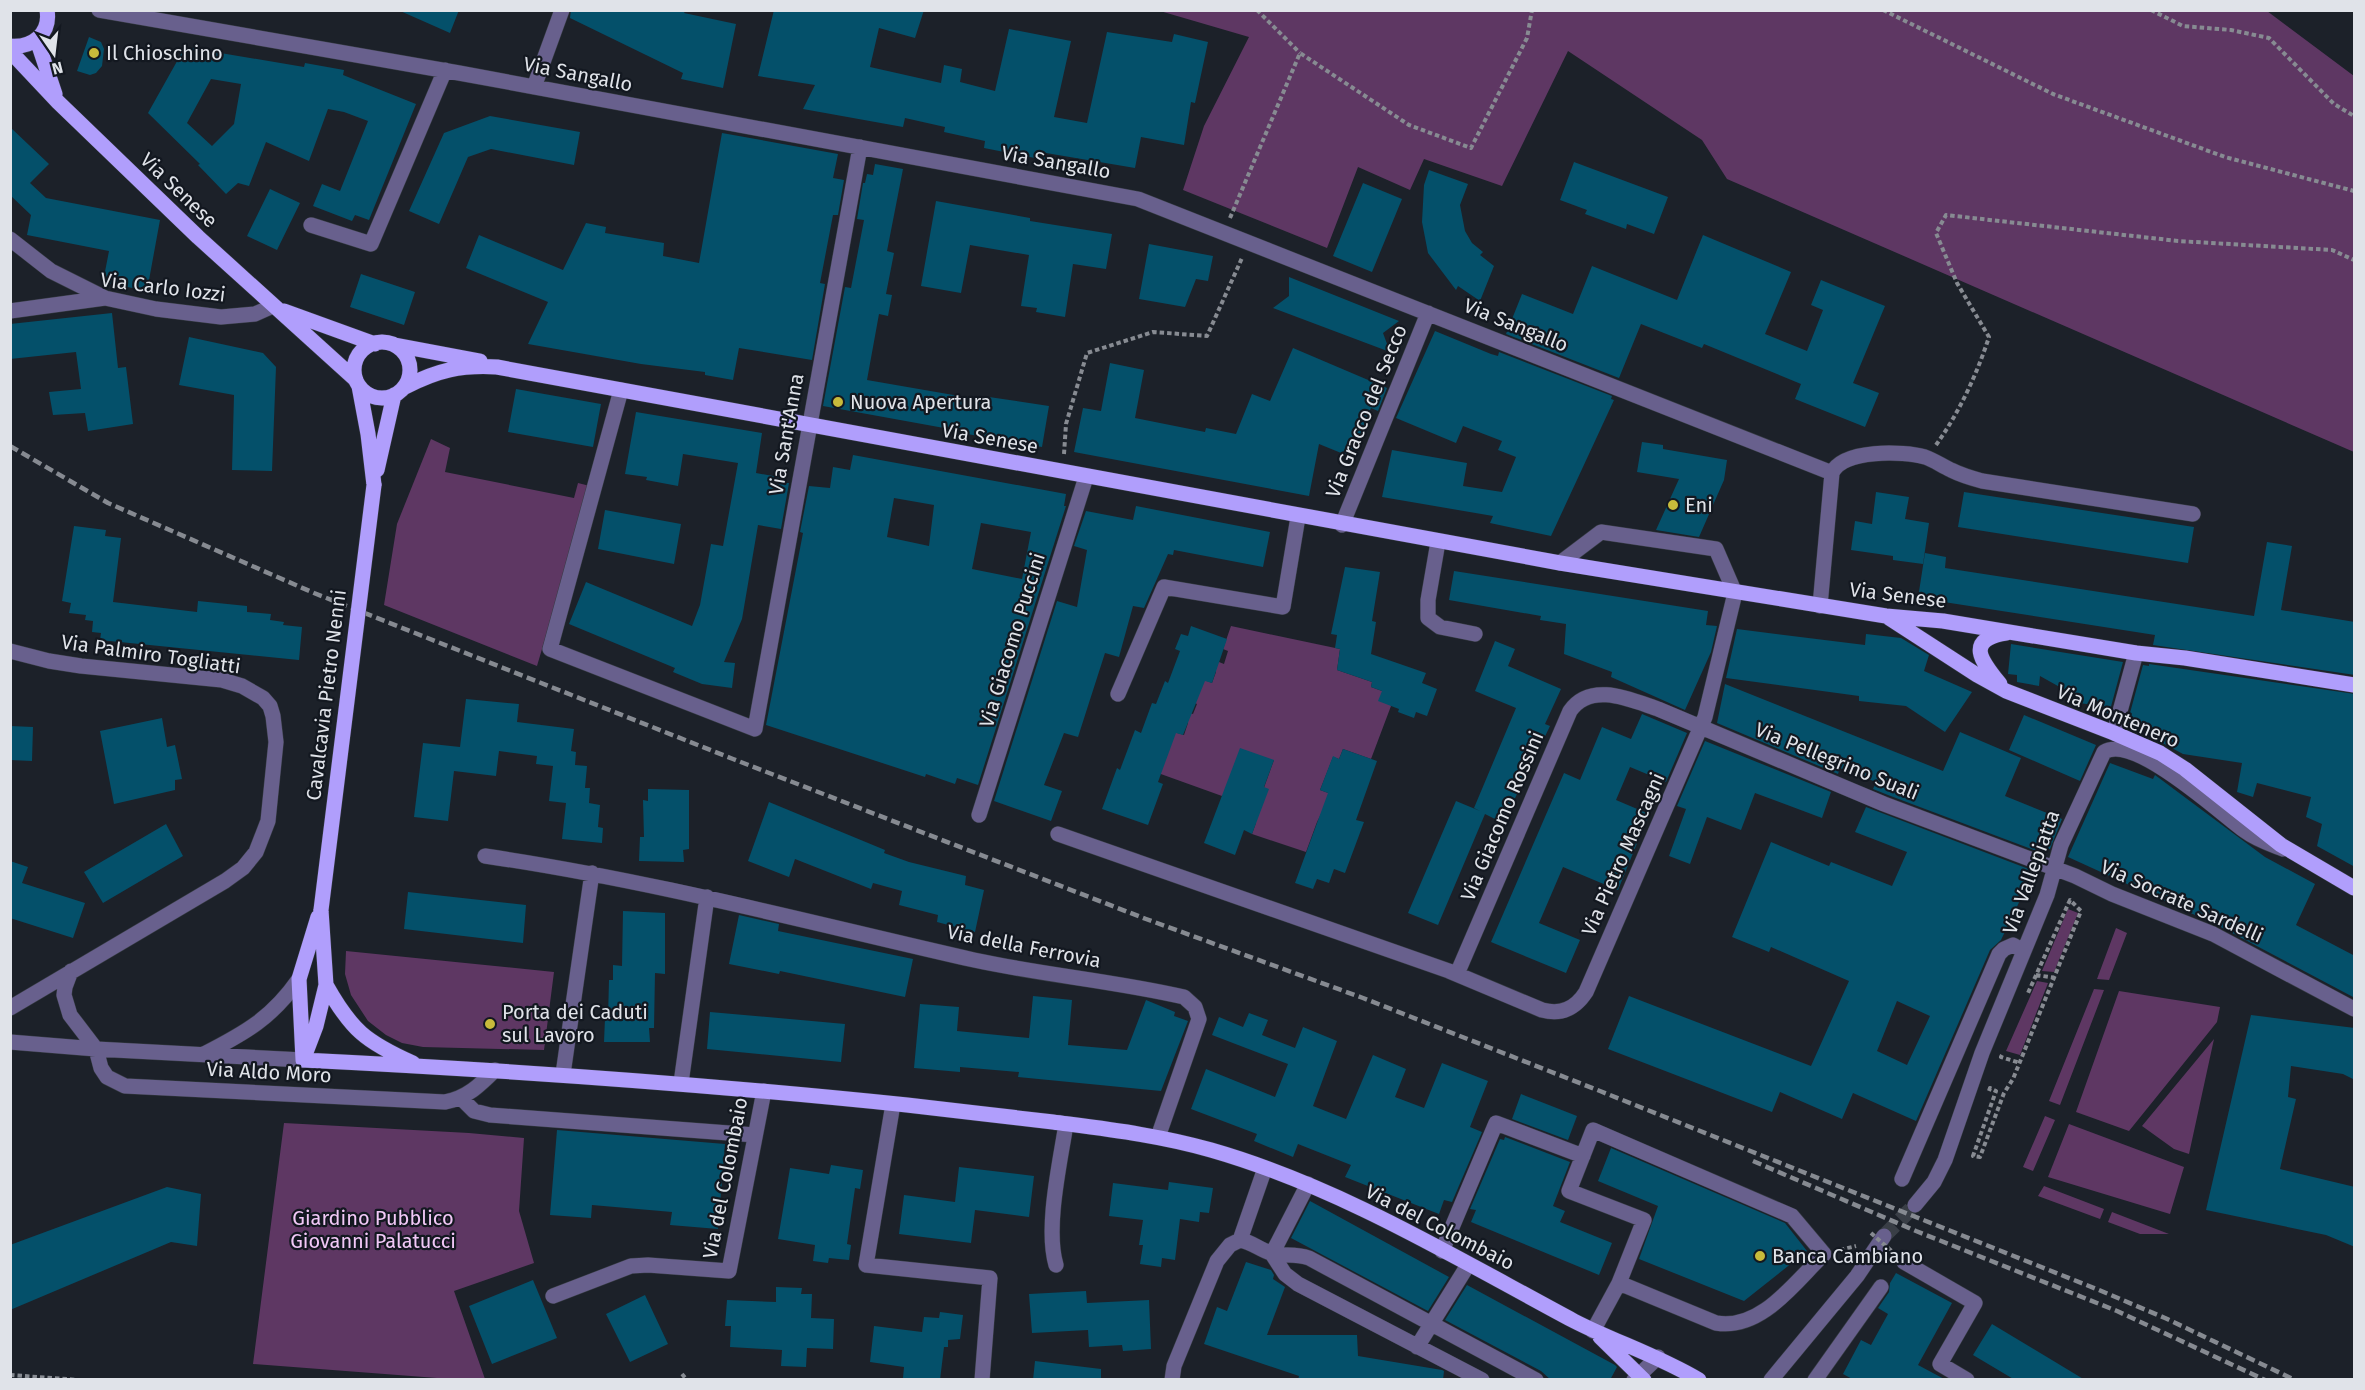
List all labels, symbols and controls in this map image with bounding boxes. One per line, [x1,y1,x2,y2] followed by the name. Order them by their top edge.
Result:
[24,24,84,84] north arrow
[106,41,223,65] place label: Il Chioschino
[87,46,101,60] marker: Il Chioschino
[521,52,635,96] street label: Via Sangallo
[50,58,65,79] text: N
[1000,141,1112,183] street label: Via Sangallo
[136,147,222,233] street label: Via Senese
[99,267,227,307] street label: Via Carlo Iozzi
[1460,293,1572,357] street label: Via Sangallo
[1320,321,1412,501] street label: Via Gracco del Secco
[764,371,808,497] street label: Via Sant'Anna
[850,390,991,414] place label: Nuova Apertura
[831,395,845,409] marker: Nuova Apertura
[940,418,1040,458] street label: Via Senese
[1685,493,1713,517] place label: Eni
[1666,498,1680,512] marker: Eni
[974,550,1050,730] street label: Via Giacomo Puccini
[1848,577,1948,613] street label: Via Senese
[301,588,351,802] street label: Cavalcavia Pietro Nenni
[60,630,242,678] street label: Via Palmiro Togliatti
[2053,679,2183,753] street label: Via Montenero
[1752,717,1922,805] street label: Via Pellegrino Suali
[1455,728,1549,904] street label: Via Giacomo Rossini
[1576,769,1670,939] street label: Via Pietro Mascagni
[1997,807,2065,937] street label: Via Vallepiatta
[2097,854,2267,948] street label: Via Socrate Sardelli
[945,919,1103,973] street label: Via della Ferrovia
[502,1000,648,1047] place label: Porta dei Caduti sul Lavoro
[483,1017,497,1031] marker: Porta dei Caduti sul Lavoro
[206,1057,332,1087] street label: Via Aldo Moro
[698,1095,752,1261] street label: Via del Colombaio
[1362,1179,1518,1275] street label: Via del Colombaio
[290,1206,456,1253] park label: Giardino Pubblico Giovanni Palatucci
[1772,1244,1923,1268] place label: Banca Cambiano
[1753,1249,1767,1263] marker: Banca Cambiano

